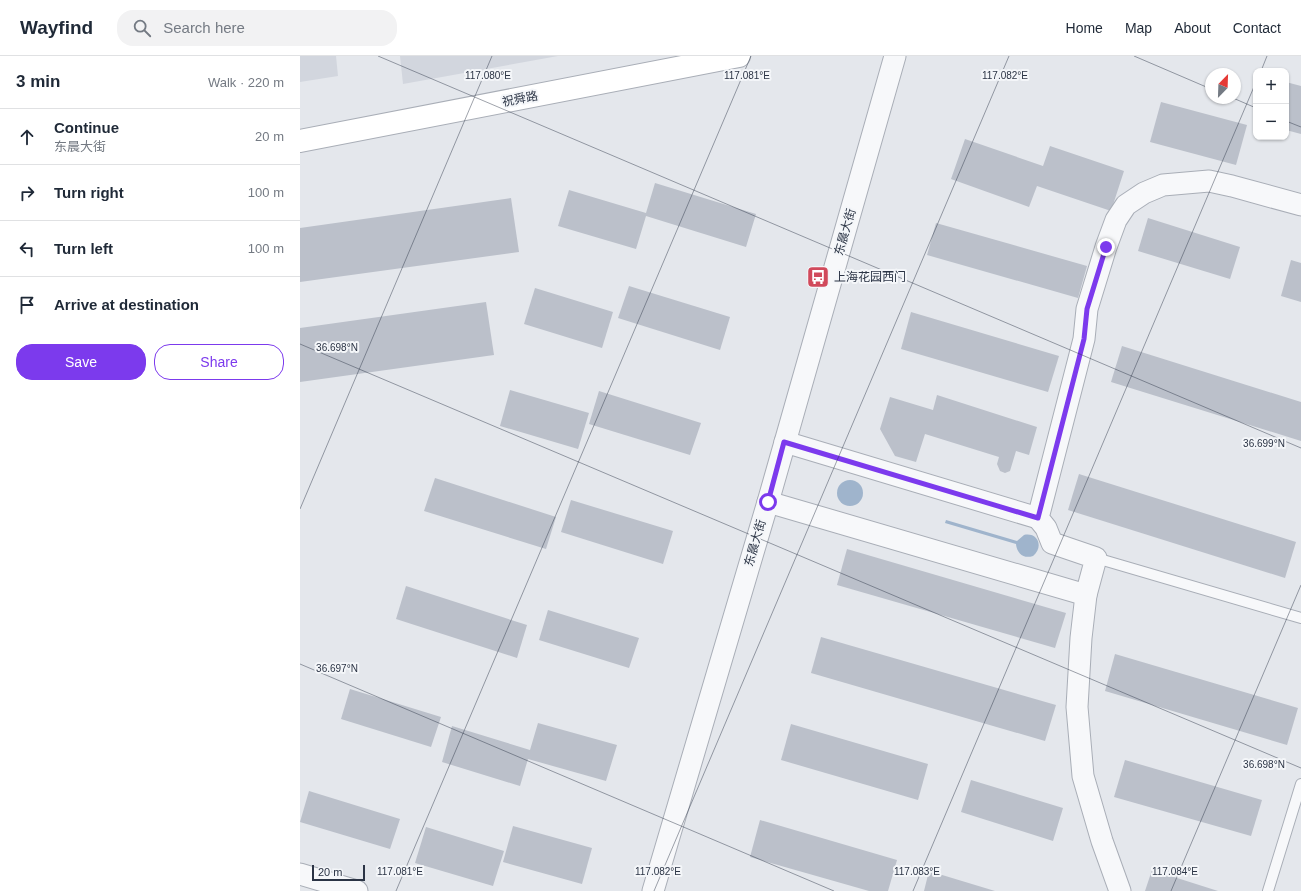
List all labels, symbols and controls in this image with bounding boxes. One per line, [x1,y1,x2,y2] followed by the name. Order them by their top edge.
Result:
[117,10,397,46] search box
[20,17,93,38] text: Wayfind
[131,17,153,39] icon: search
[163,19,245,36] text: Search here
[1066,20,1103,36] text: Home
[1125,20,1152,36] text: Map
[1174,20,1211,36] text: About
[1233,20,1281,36] text: Contact
[1205,68,1241,104] north arrow
[1253,68,1289,140] map controls
[1253,68,1289,104] button: +
[465,70,511,81] text: 117.080°E
[724,70,770,81] text: 117.081°E
[982,70,1028,81] text: 117.082°E
[16,72,60,91] text: 3 min
[208,75,284,90] text: Walk · 220 m
[501,89,539,109] street label: 祝舜路
[1253,104,1289,140] button: −
[54,119,119,136] text: Continue
[16,126,38,148] icon: ahead
[255,129,284,144] text: 20 m
[54,139,106,154] text: 东晨大街
[16,182,38,204] icon: right
[54,184,124,201] text: Turn right
[248,185,284,200] text: 100 m
[832,207,858,257] street label: 东晨大街
[16,238,38,260] icon: left
[1097,238,1115,256] route end
[54,240,113,257] text: Turn left
[248,241,284,256] text: 100 m
[805,264,831,290] bus stop icon: 上海花园西门
[834,270,906,284] place label: 上海花园西门
[16,294,38,316] icon: arrive
[54,296,199,313] text: Arrive at destination
[316,342,358,353] text: 36.698°N
[16,344,146,380] button: Save
[154,344,284,380] button: Share
[1243,438,1285,449] text: 36.699°N
[759,493,777,511] route start
[742,518,768,568] street label: 东晨大街
[316,663,358,674] text: 36.697°N
[1243,759,1285,770] text: 36.698°N
[312,863,365,882] scale bar
[318,866,342,878] text: 20 m
[377,866,423,877] text: 117.081°E
[635,866,681,877] text: 117.082°E
[894,866,940,877] text: 117.083°E
[1152,866,1198,877] text: 117.084°E

